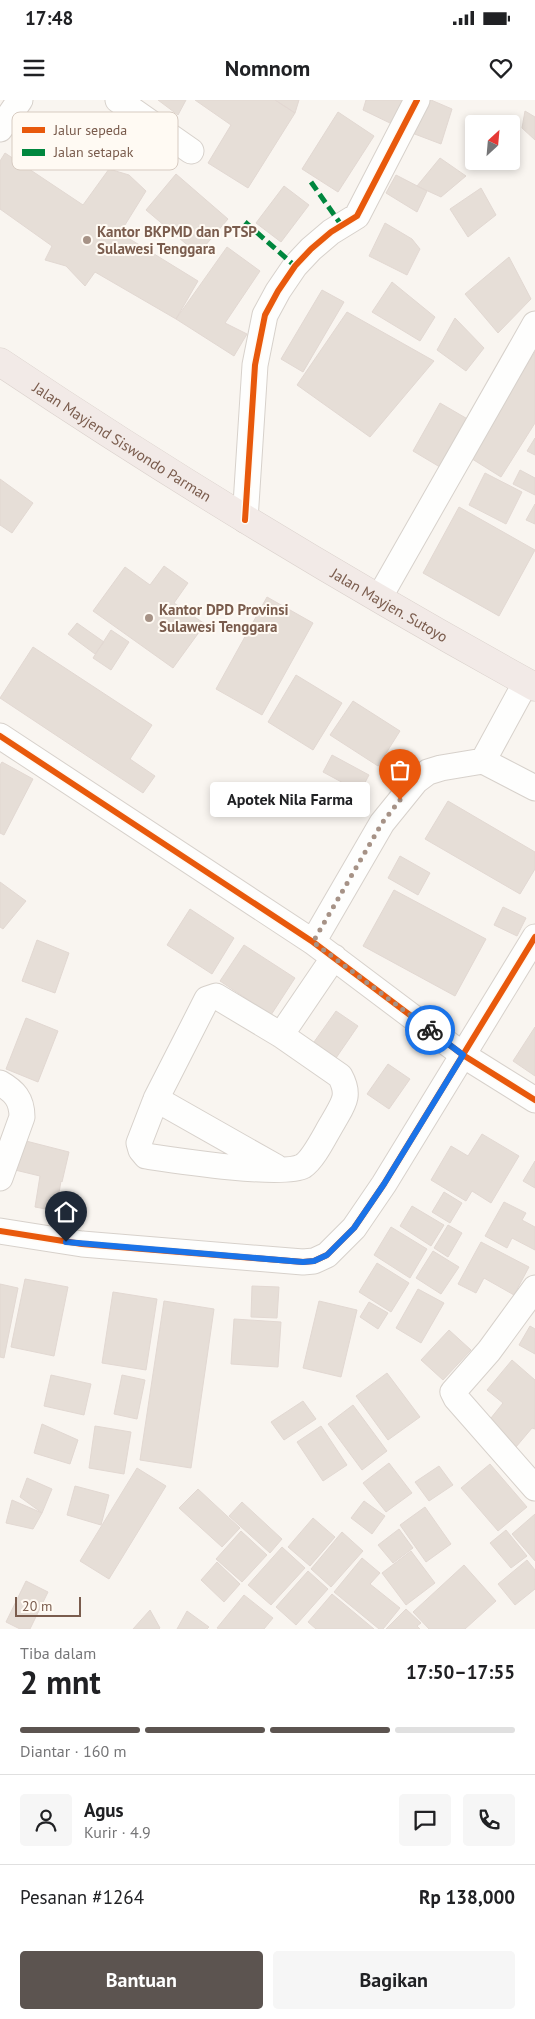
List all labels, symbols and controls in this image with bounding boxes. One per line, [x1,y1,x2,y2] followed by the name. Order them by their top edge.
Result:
[25,6,73,30] text: 17:48
[20,54,48,82] icon: menu
[225,54,310,82] text: Nomnom
[487,54,515,82] icon: heart
[12,112,178,170] legend
[465,115,520,170] north arrow
[465,115,520,170] map controls
[53,121,127,139] text: Jalur sepeda
[53,143,134,161] text: Jalan setapak
[97,222,257,258] place label: Kantor BKPMD dan PTSP Sulawesi Tenggara
[81,234,93,246] marker: Kantor BKPMD dan PTSP Sulawesi Tenggara
[29,377,215,505] street label: Jalan Mayjend Siswondo Parman
[327,563,451,646] street label: Jalan Mayjen. Sutoyo
[159,600,289,636] place label: Kantor DPD Provinsi Sulawesi Tenggara
[143,612,155,624] marker: Kantor DPD Provinsi Sulawesi Tenggara
[379,749,421,800] pin
[386,756,414,784] icon: bag
[210,782,370,818] callout: Apotek Nila Farma
[227,789,353,809] text: Apotek Nila Farma
[405,1005,455,1055] courier
[416,1016,444,1044] icon: bike
[45,1191,87,1242] pin
[52,1198,80,1226] icon: home
[15,1594,81,1617] scale bar
[22,1597,52,1615] text: 20 m
[20,1643,96,1663] text: Tiba dalam
[406,1660,515,1684] text: 17:50–17:55
[20,1661,101,1703] text: 2 mnt
[20,1741,126,1761] text: Diantar · 160 m
[20,1794,72,1846] button: person
[399,1794,451,1846] button: chat
[463,1794,515,1846] button: phone
[84,1798,124,1822] text: Agus
[84,1822,151,1842] text: Kurir · 4.9
[20,1885,144,1909] text: Pesanan #1264
[419,1885,515,1909] text: Rp 138,000
[20,1951,263,2009] button: Bantuan
[273,1951,515,2009] button: Bagikan

